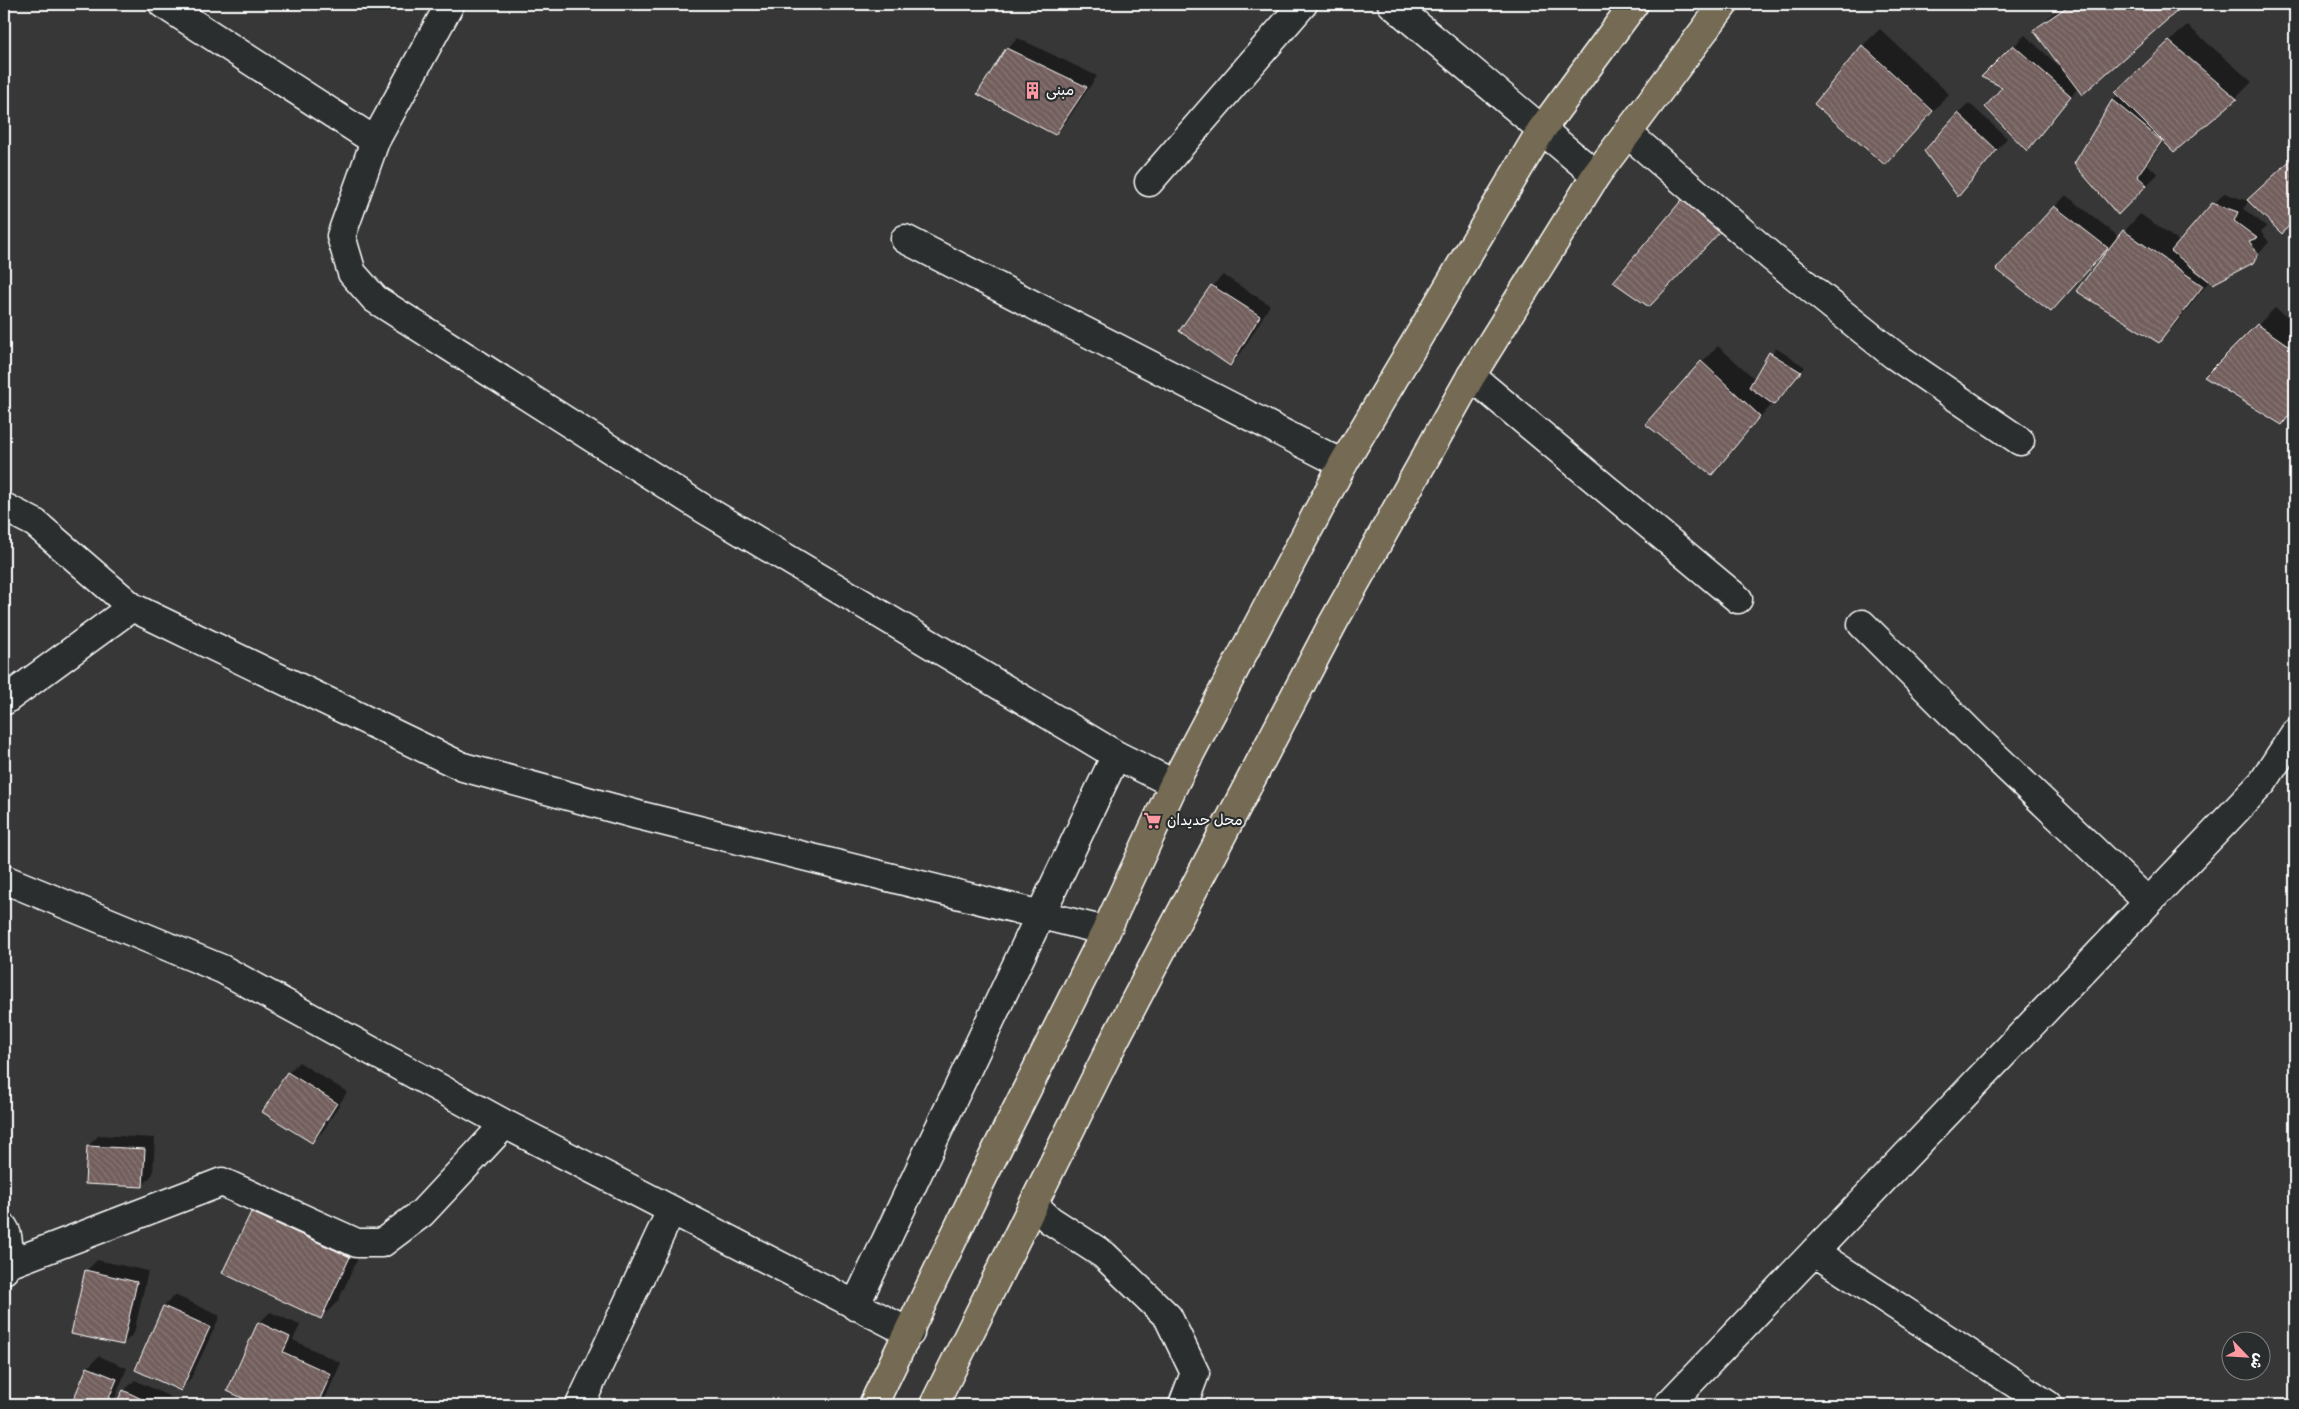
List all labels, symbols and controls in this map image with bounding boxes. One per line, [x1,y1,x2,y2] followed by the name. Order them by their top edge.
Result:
[1022,80,1042,100] building icon: مبنى
[1046,80,1074,100] place label: مبنى
[1143,810,1163,830] supermarket icon: محل حديدان
[1167,810,1243,829] place label: محل حديدان
[2222,1332,2272,1382] north arrow
[2246,1351,2269,1372] text: ش

